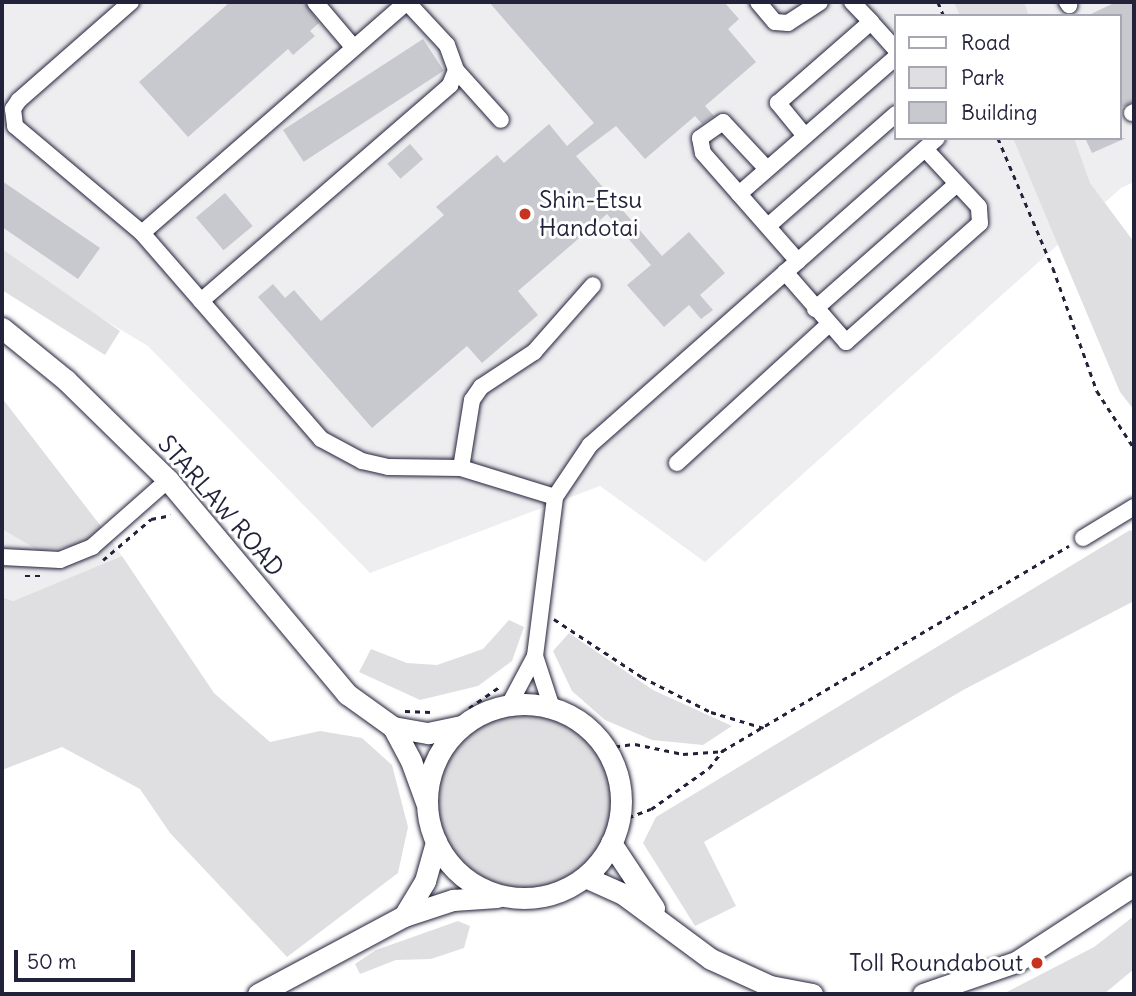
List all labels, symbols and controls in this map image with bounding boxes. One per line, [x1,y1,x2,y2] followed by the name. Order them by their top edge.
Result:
[894,14,1122,140] legend
[961,29,1010,56] text: Road
[961,64,1004,91] text: Park
[961,99,1037,126] text: Building
[539,186,642,242] place label: Shin-Etsu Handotai
[517,206,533,222] marker: Shin-Etsu Handotai
[152,430,290,582] street label: STARLAW ROAD
[18,936,138,980] scale bar
[27,948,76,975] text: 50 m
[849,949,1023,977] place label: Toll Roundabout
[1029,955,1045,971] marker: Toll Roundabout

